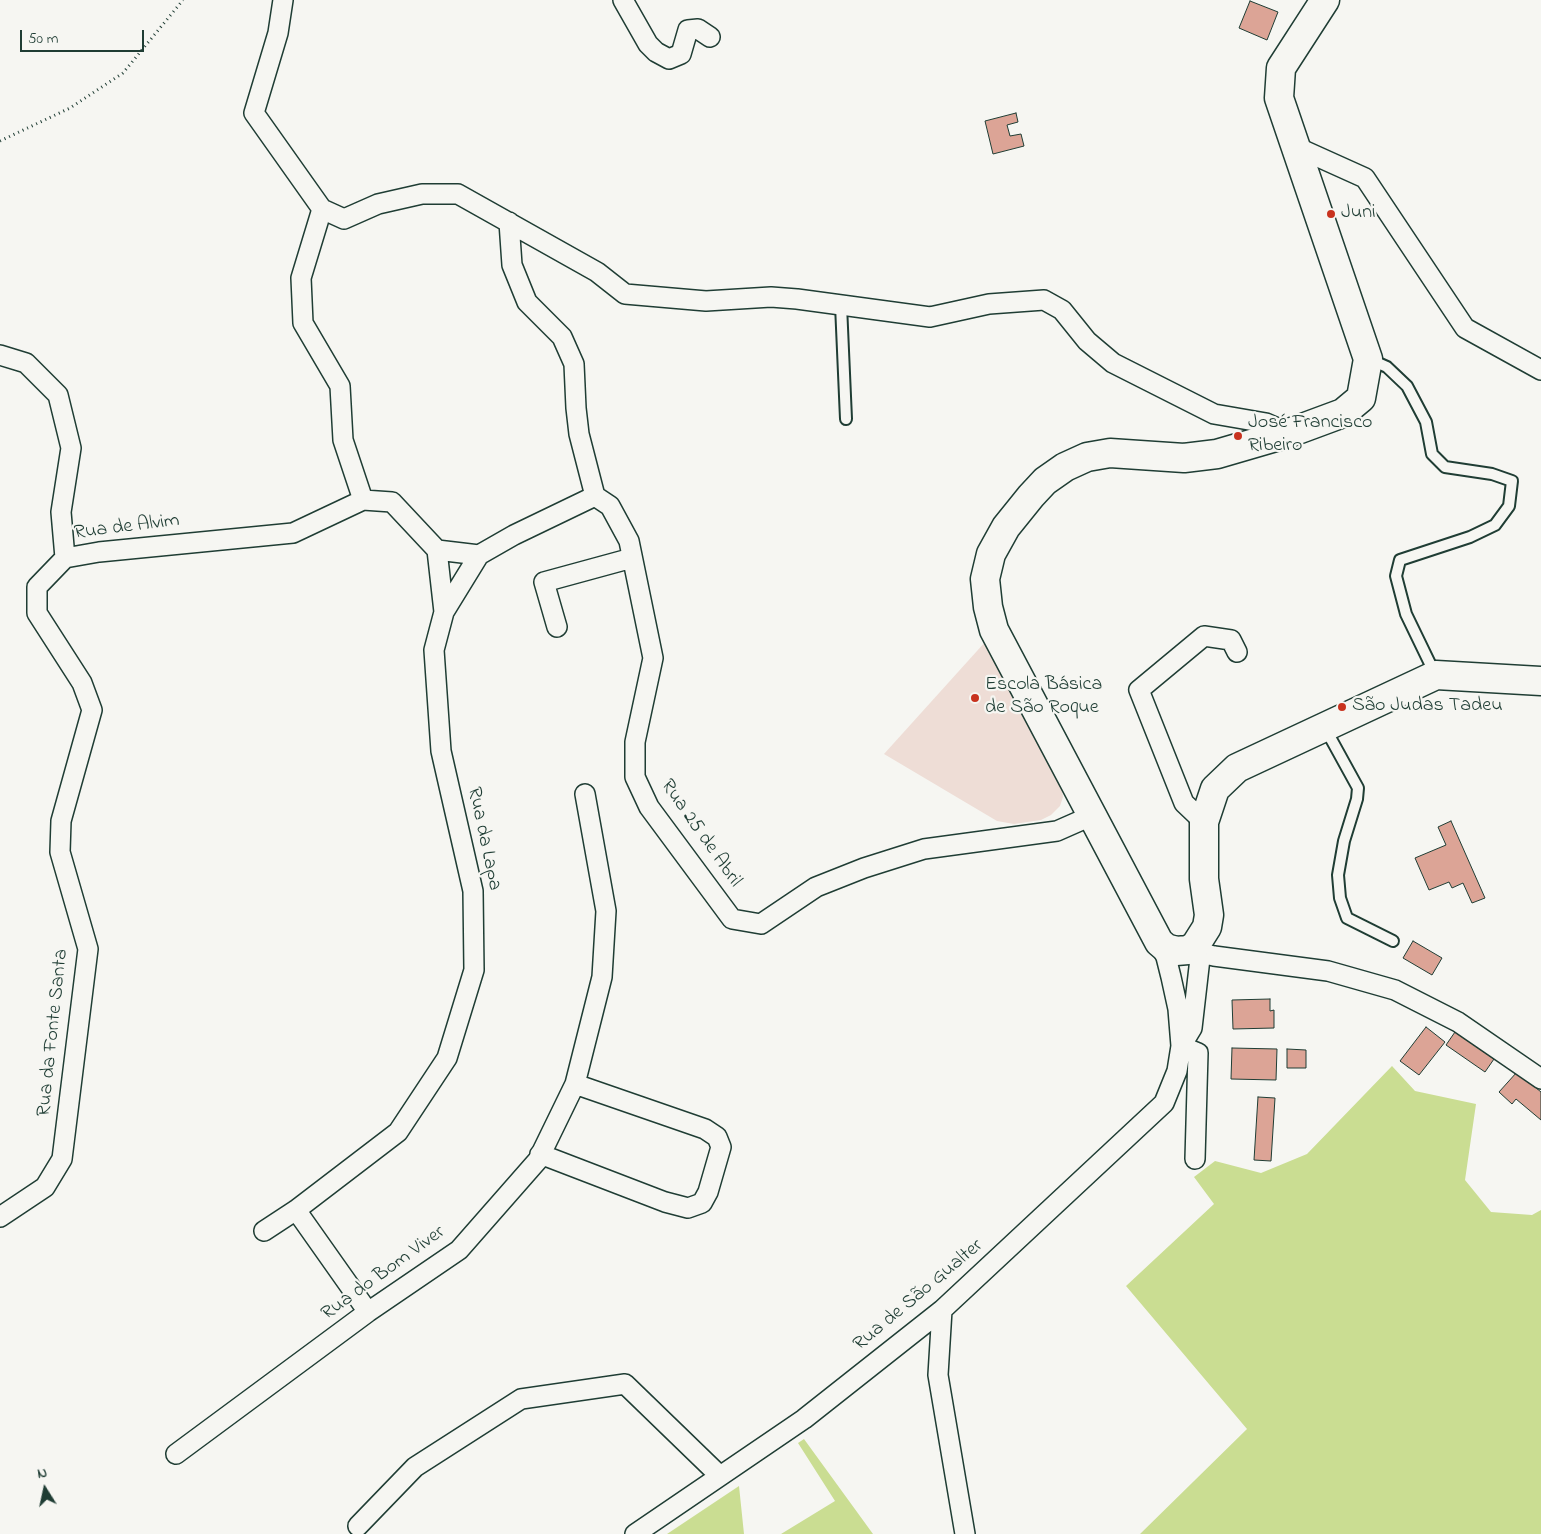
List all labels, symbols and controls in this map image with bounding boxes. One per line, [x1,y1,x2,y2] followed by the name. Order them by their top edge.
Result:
[22,20,146,52] scale bar
[28,28,58,50] text: 50 m
[1341,202,1376,226] place label: Juni
[1325,208,1337,220] marker: Juni
[1248,412,1372,459] place label: José Francisco Ribeiro
[1232,430,1244,442] marker: José Francisco Ribeiro
[73,510,181,546] street label: Rua de Alvim
[985,674,1102,721] place label: Escola Básica de São Roque
[969,692,981,704] marker: Escola Básica de São Roque
[1352,695,1503,719] place label: São Judas Tadeu
[1336,701,1348,713] marker: São Judas Tadeu
[654,776,746,892] street label: Rua 25 de Abril
[460,785,506,893] street label: Rua da Lapa
[33,948,75,1118] street label: Rua da Fonte Santa
[318,1221,450,1327] street label: Rua do Bom Viver
[849,1235,989,1357] street label: Rua de São Gualter
[36,1463,49,1485] text: N
[20,1464,70,1514] north arrow

